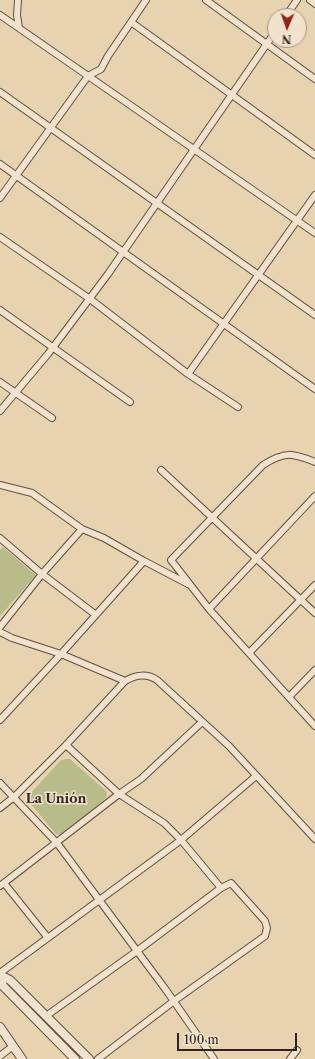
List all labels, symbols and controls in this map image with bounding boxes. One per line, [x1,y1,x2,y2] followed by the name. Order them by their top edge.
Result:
[267,8,307,48] north arrow
[282,32,292,46] text: N
[26,791,86,807] district label: La Unión
[179,1025,299,1051] scale bar
[184,1032,219,1047] text: 100 m

